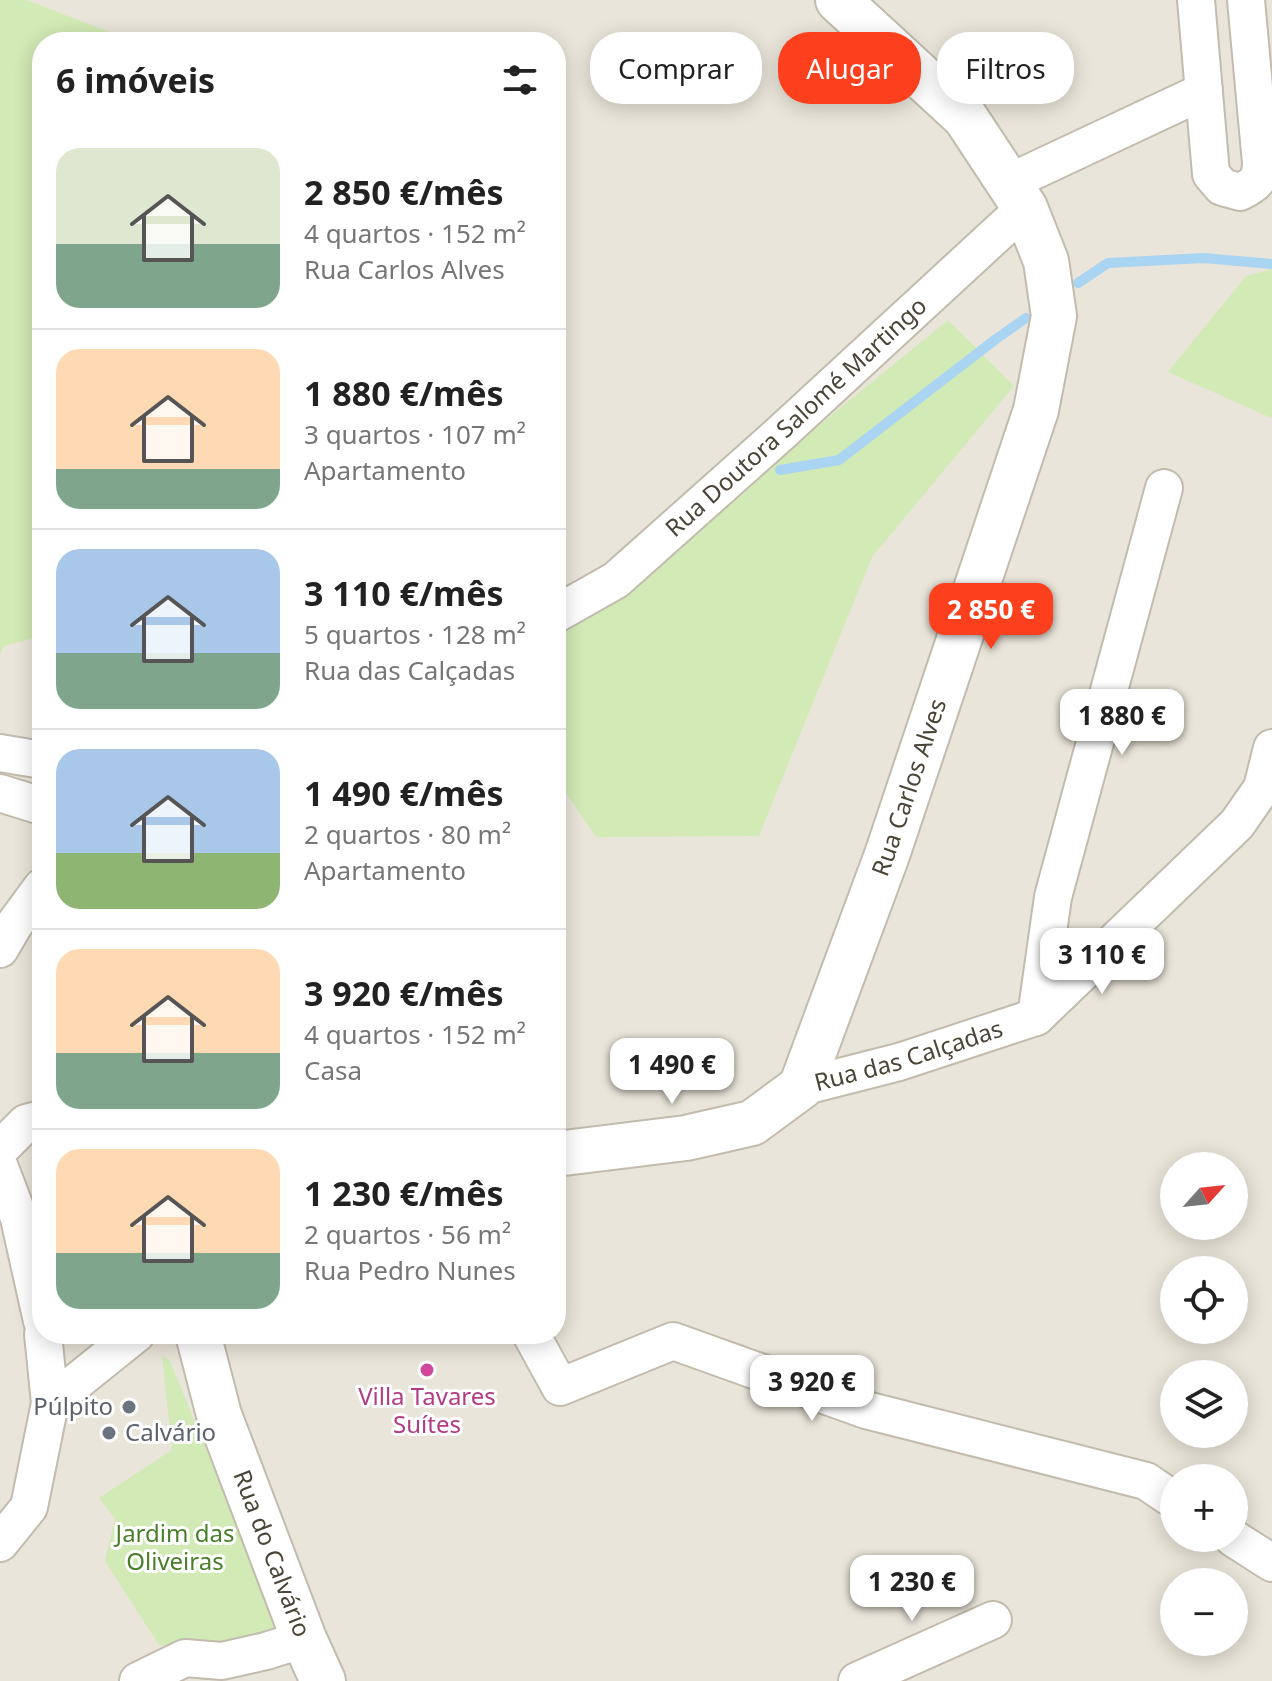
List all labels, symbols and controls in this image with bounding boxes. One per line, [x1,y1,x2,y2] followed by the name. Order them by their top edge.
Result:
[590,32,762,104] chip: Comprar
[778,32,921,104] chip: Alugar
[937,32,1074,104] chip: Filtros
[56,57,215,103] text: 6 imóveis
[498,58,542,102] icon: filters
[304,169,504,215] text: 2 850 €/mês
[120,180,216,276] icon: home
[304,215,526,251] text: 4 quartos · 152 m²
[304,251,505,287] text: Rua Carlos Alves
[658,289,933,543] street label: Rua Doutora Salomé Martingo
[304,370,504,416] text: 1 880 €/mês
[120,381,216,477] icon: home
[304,416,526,452] text: 3 quartos · 107 m²
[304,452,466,488] text: Apartamento
[304,570,504,616] text: 3 110 €/mês
[120,581,216,677] icon: home
[917,583,1065,651] pin: 2 850 €
[947,591,1035,627] text: 2 850 €
[304,616,526,652] text: 5 quartos · 128 m²
[304,652,515,688] text: Rua das Calçadas
[1048,689,1196,757] pin: 1 880 €
[863,694,953,880] street label: Rua Carlos Alves
[1078,697,1166,733] text: 1 880 €
[304,770,504,816] text: 1 490 €/mês
[120,781,216,877] icon: home
[304,816,511,852] text: 2 quartos · 80 m²
[304,852,466,888] text: Apartamento
[1028,928,1176,996] pin: 3 110 €
[1058,936,1146,972] text: 3 110 €
[304,970,504,1016] text: 3 920 €/mês
[120,981,216,1077] icon: home
[811,1011,1007,1098] street label: Rua das Calçadas
[304,1016,526,1052] text: 4 quartos · 152 m²
[598,1038,746,1106] pin: 1 490 €
[628,1046,716,1082] text: 1 490 €
[304,1052,362,1088] text: Casa
[1160,1152,1248,1240] north arrow
[1160,1152,1248,1656] map controls
[304,1170,504,1216] text: 1 230 €/mês
[120,1181,216,1277] icon: home
[304,1216,511,1252] text: 2 quartos · 56 m²
[304,1252,516,1288] text: Rua Pedro Nunes
[1160,1256,1248,1344] button: locate
[738,1355,886,1423] pin: 3 920 €
[1160,1360,1248,1448] button: layers
[418,1361,436,1379] marker: Villa Tavares Suítes
[768,1363,856,1399] text: 3 920 €
[358,1379,496,1440] place label: Villa Tavares Suítes
[33,1389,113,1422] place label: Púlpito
[120,1398,138,1416] marker: Púlpito
[125,1415,216,1448] place label: Calvário
[100,1424,118,1442] marker: Calvário
[1160,1464,1248,1552] button: +
[226,1465,320,1641] street label: Rua do Calvário
[114,1516,234,1577] park label: Jardim das Oliveiras
[838,1555,986,1623] pin: 1 230 €
[868,1563,956,1599] text: 1 230 €
[1160,1568,1248,1656] button: −

